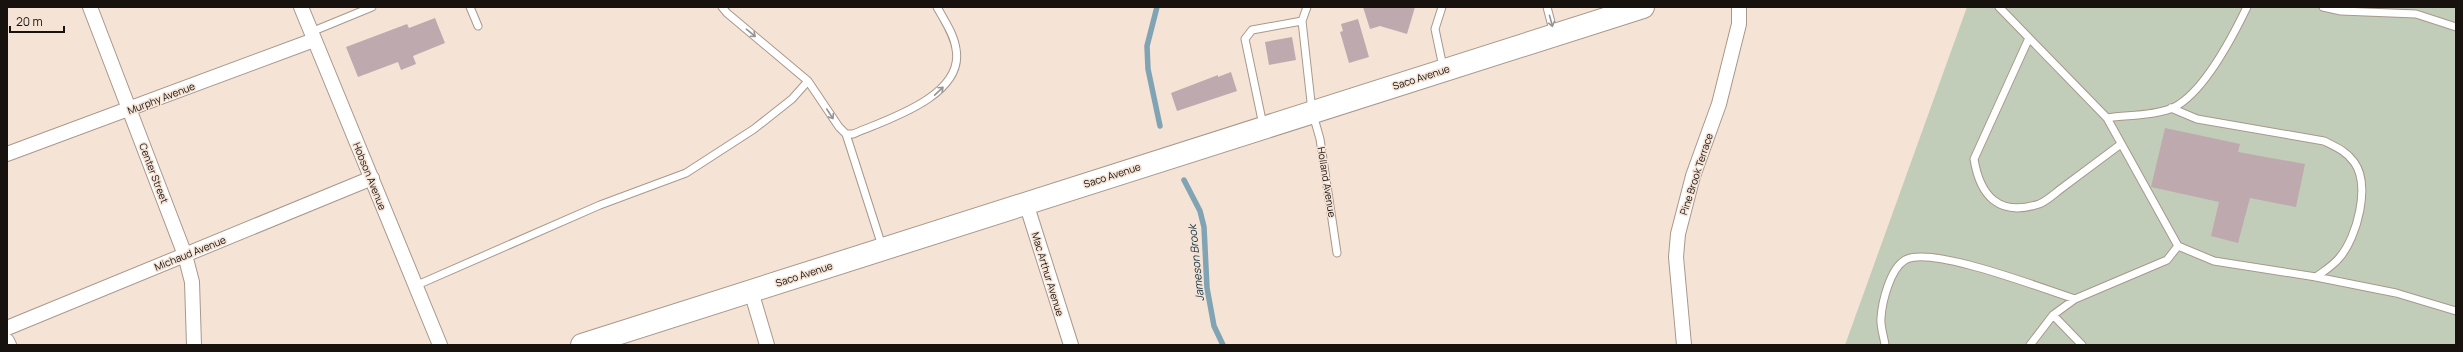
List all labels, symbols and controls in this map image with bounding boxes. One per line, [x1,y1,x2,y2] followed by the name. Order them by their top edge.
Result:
[10,8,64,34] scale bar
[16,13,43,30] text: 20 m
[1547,14,1555,27] one-way arrow
[746,29,756,38] one-way arrow
[1391,61,1451,93] street label: Saco Avenue
[125,79,197,117] street label: Murphy Avenue
[934,86,944,95] one-way arrow
[826,108,834,119] one-way arrow
[1676,131,1716,217] street label: Pine Brook Terrace
[350,140,390,212] street label: Hobson Avenue
[136,141,172,205] street label: Center Street
[1315,146,1339,218] street label: Holland Avenue
[1082,159,1142,191] street label: Saco Avenue
[1184,222,1207,302] water label: Jameson Brook
[1029,230,1067,318] street label: Mac Arthur Avenue
[152,232,228,274] street label: Michaud Avenue
[774,258,834,290] street label: Saco Avenue

